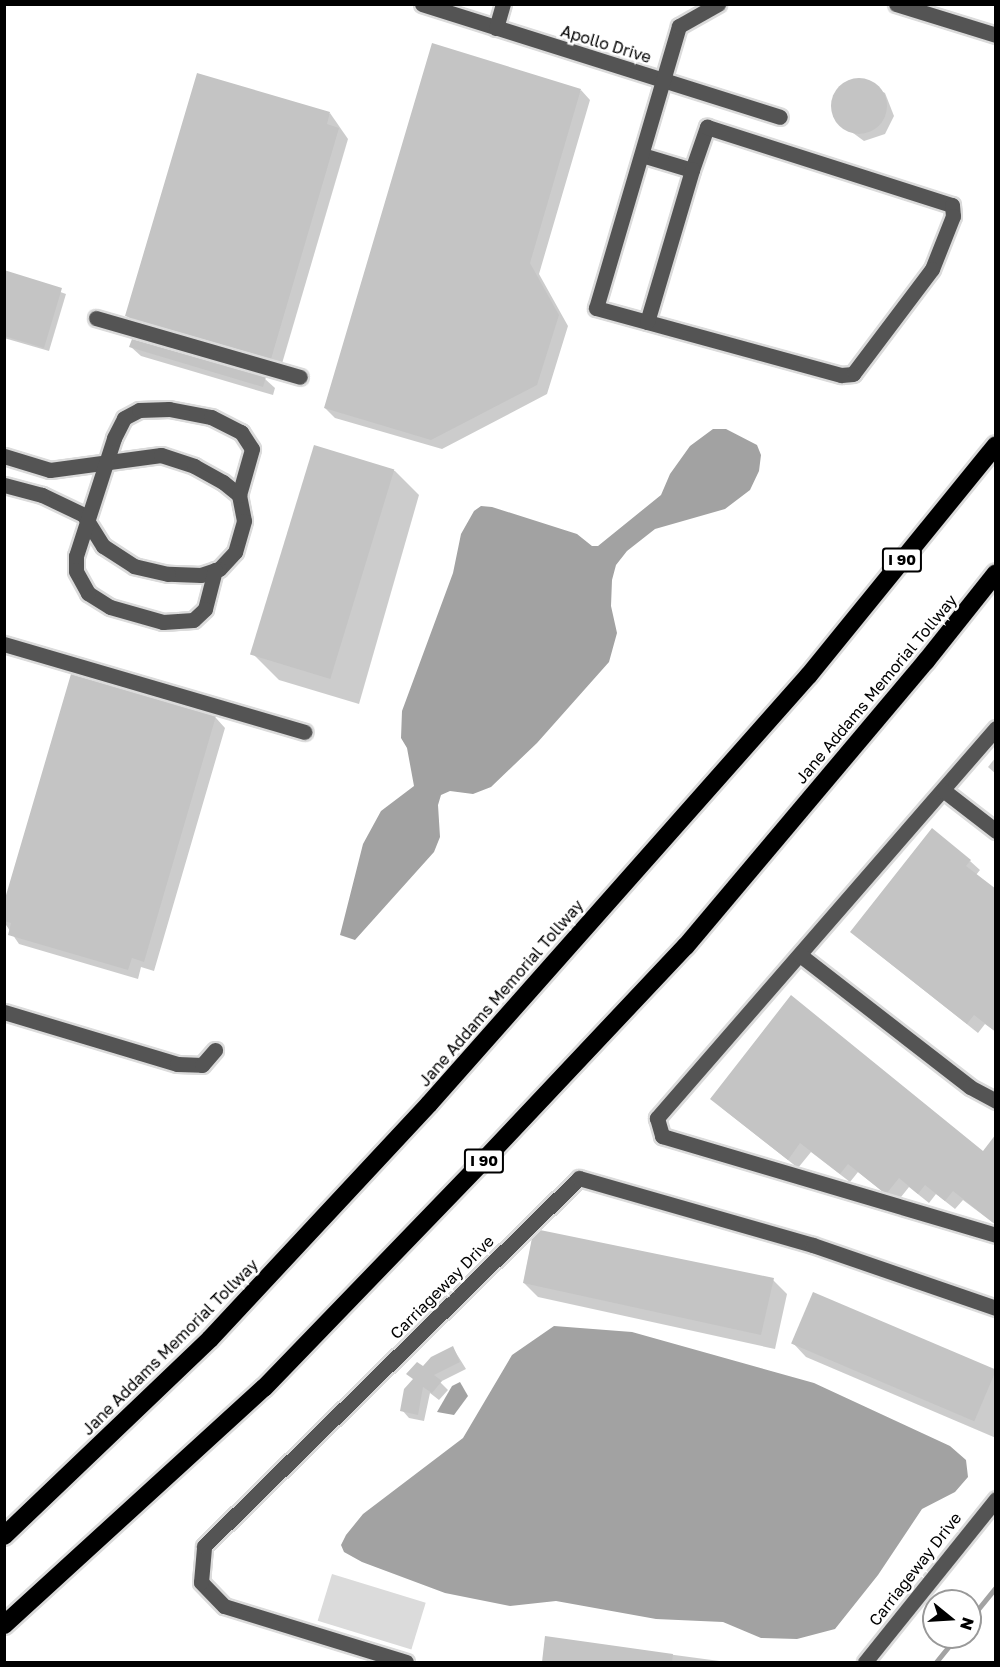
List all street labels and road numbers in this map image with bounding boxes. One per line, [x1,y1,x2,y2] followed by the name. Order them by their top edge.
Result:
[558,21,654,67] street label: Apollo Drive
[881,548,923,572] road number: I 90
[791,591,961,787] street label: Jane Addams Memorial Tollway
[415,896,587,1090] street label: Jane Addams Memorial Tollway
[463,1149,505,1173] road number: I 90
[386,1231,498,1343] street label: Carriageway Drive
[78,1255,262,1439] street label: Jane Addams Memorial Tollway
[865,1508,965,1630] street label: Carriageway Drive

